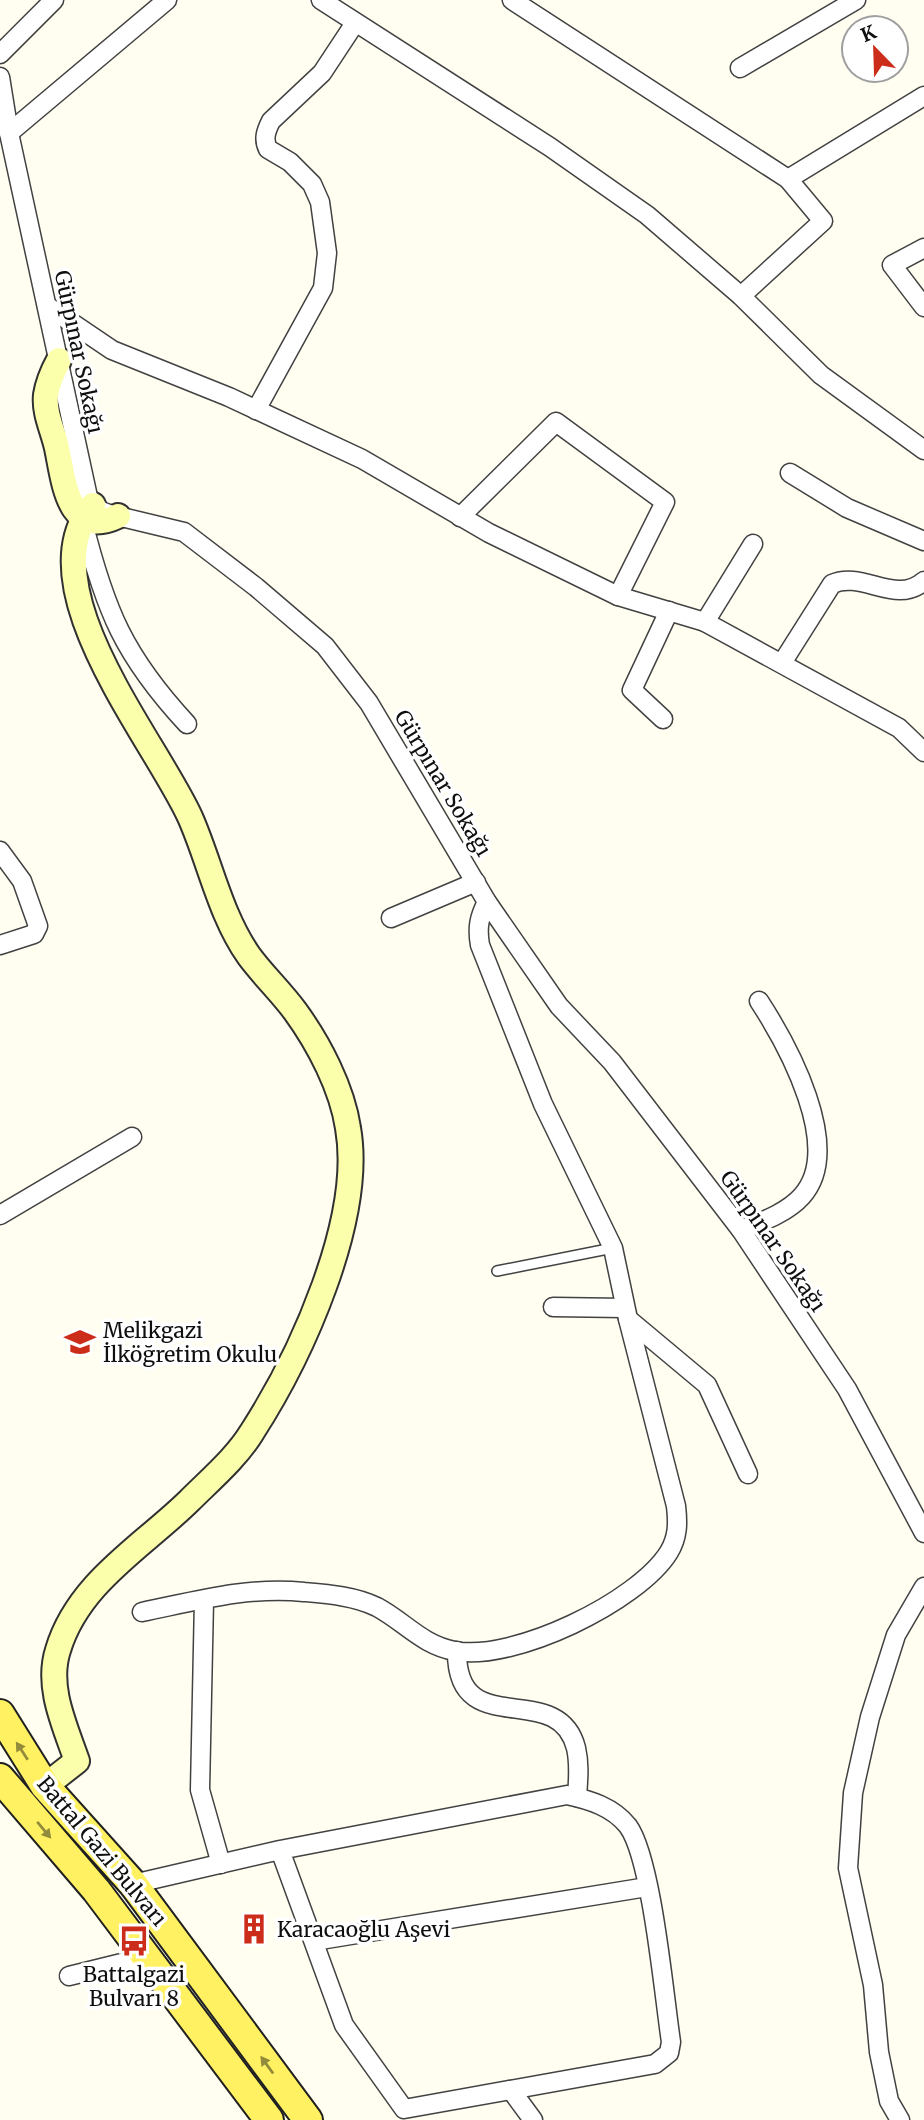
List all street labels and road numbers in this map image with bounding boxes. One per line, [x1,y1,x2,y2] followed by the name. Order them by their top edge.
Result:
[49,268,110,436] street label: Gürpınar Sokağı
[389,705,497,861] street label: Gürpınar Sokağı
[714,1165,832,1317] street label: Gürpınar Sokağı
[31,1770,173,1932] street label: Battal Gazi Bulvarı

